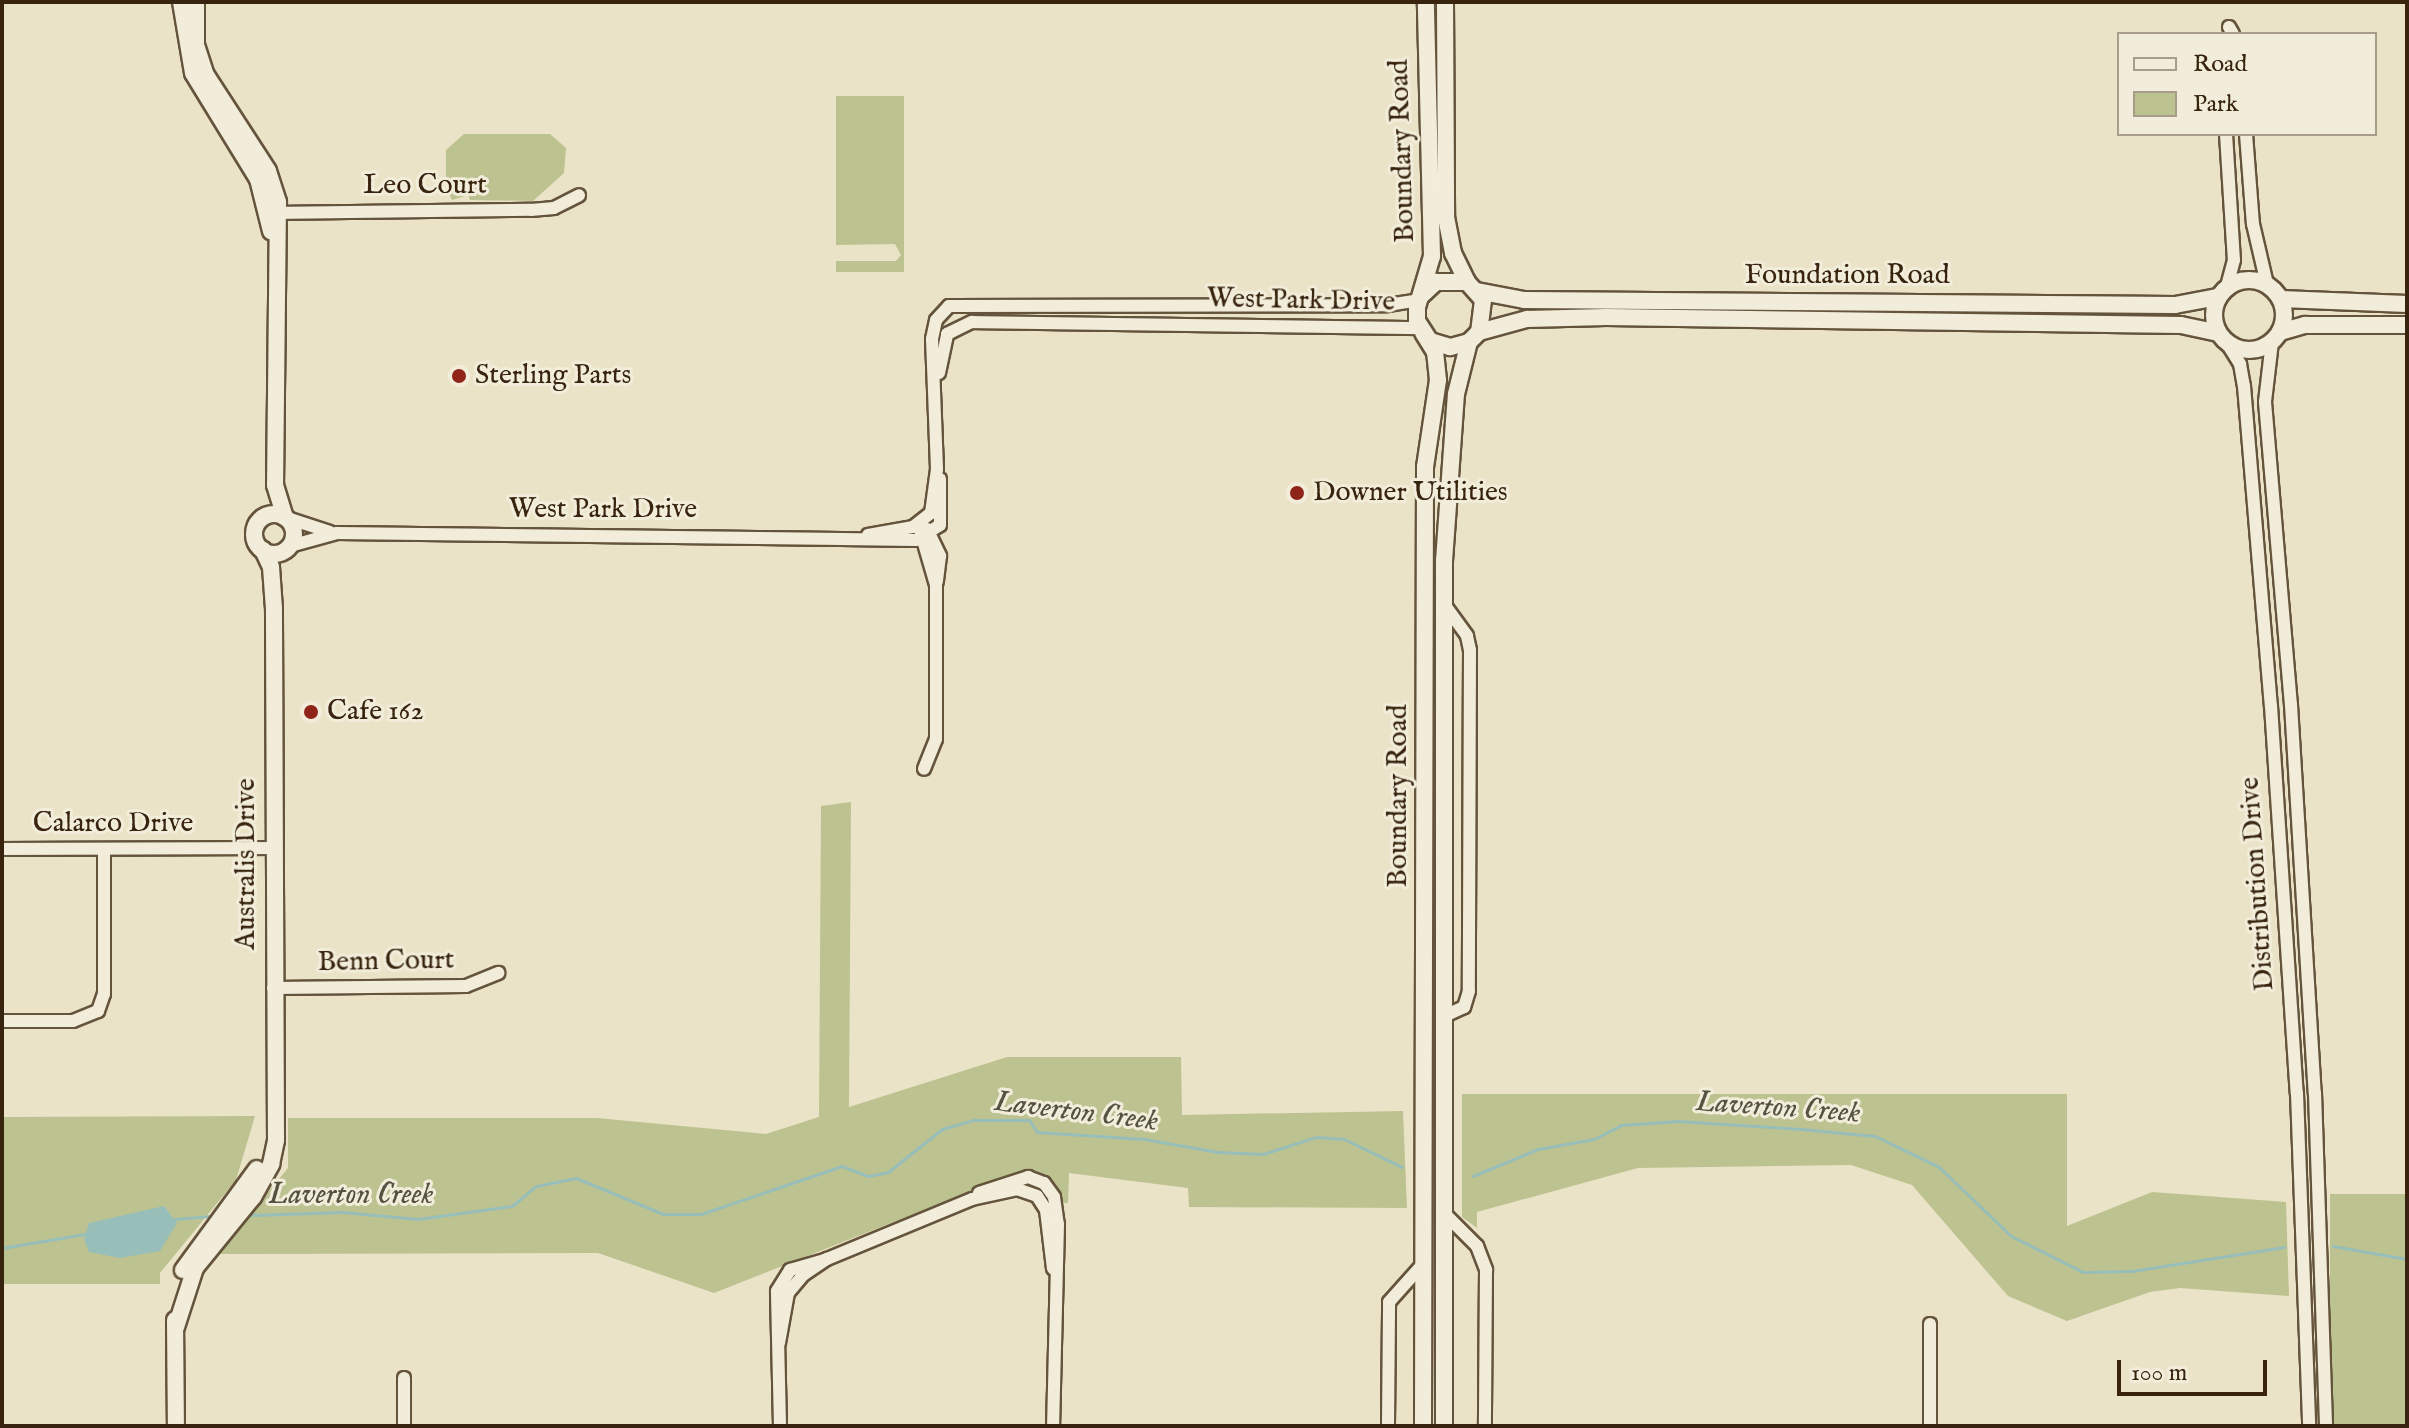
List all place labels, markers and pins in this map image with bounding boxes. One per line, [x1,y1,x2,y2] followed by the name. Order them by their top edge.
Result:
[475,359,631,393] place label: Sterling Parts
[450,367,468,385] marker: Sterling Parts
[1313,476,1508,510] place label: Downer Utilities
[1288,484,1306,502] marker: Downer Utilities
[327,695,424,729] place label: Cafe 162
[302,703,320,721] marker: Cafe 162

